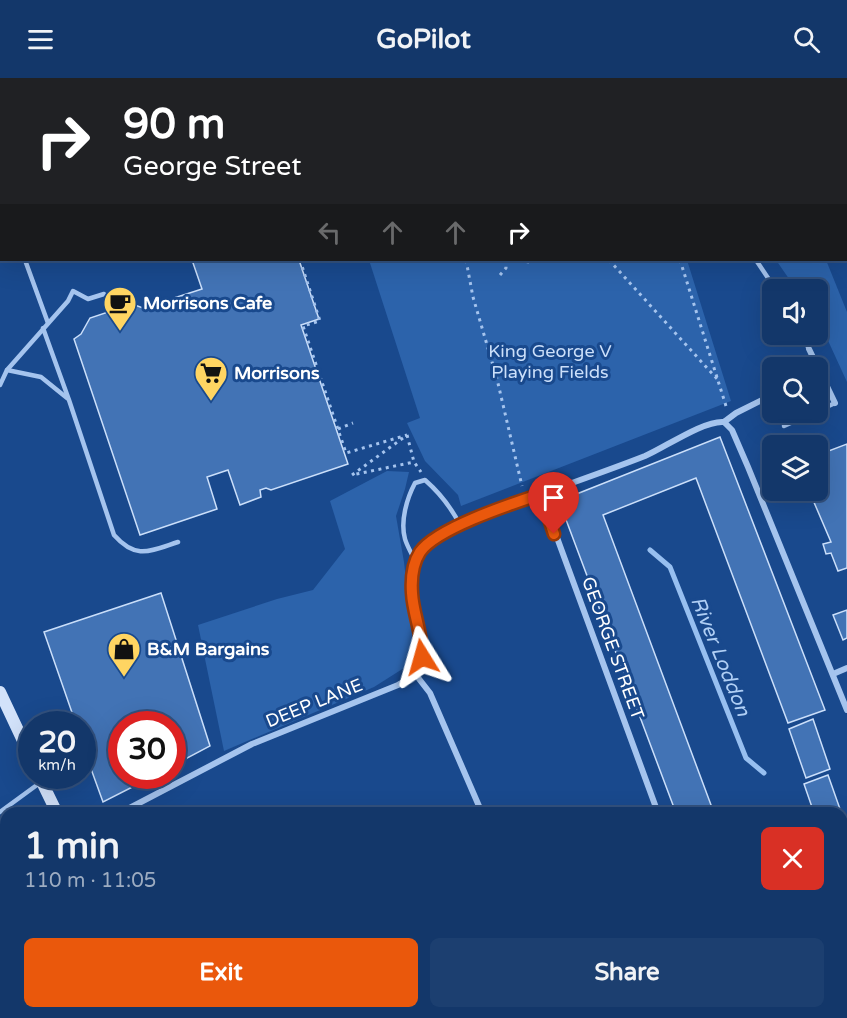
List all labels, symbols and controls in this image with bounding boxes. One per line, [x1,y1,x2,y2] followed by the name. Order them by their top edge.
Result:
[24,23,57,56] icon: menu
[376,23,471,56] text: GoPilot
[790,23,823,56] icon: search
[123,99,225,150] text: 90 m
[24,102,102,180] icon: right
[123,150,302,183] text: George Street
[313,216,346,249] icon: left
[376,216,409,249] icon: ahead
[439,216,472,249] icon: ahead
[502,216,535,249] icon: right
[762,279,828,501] map controls
[762,279,828,345] button: sound
[102,285,138,332] cafe icon: Morrisons Cafe
[143,292,272,314] place label: Morrisons Cafe
[488,340,612,383] park label: King George V Playing Fields
[193,355,229,402] supermarket icon: Morrisons
[762,357,828,423] button: search
[234,362,320,384] place label: Morrisons
[762,435,828,501] button: layers
[528,472,579,534] pin
[537,481,570,514] icon: arrive
[577,574,649,722] street label: GEORGE STREET
[685,593,755,721] water label: River Loddon
[390,625,454,689] position arrow
[106,631,142,678] shop icon: B&M Bargains
[147,638,270,660] place label: B&M Bargains
[262,674,366,732] street label: DEEP LANE
[108,711,186,789] speed limit sign: 30
[38,724,76,761] text: 20
[38,756,76,774] text: km/h
[24,825,120,868] text: 1 min
[761,827,824,890] button: close
[24,869,156,893] text: 110 m · 11:05
[24,938,418,1007] button: Exit
[430,938,824,1007] button: Share

